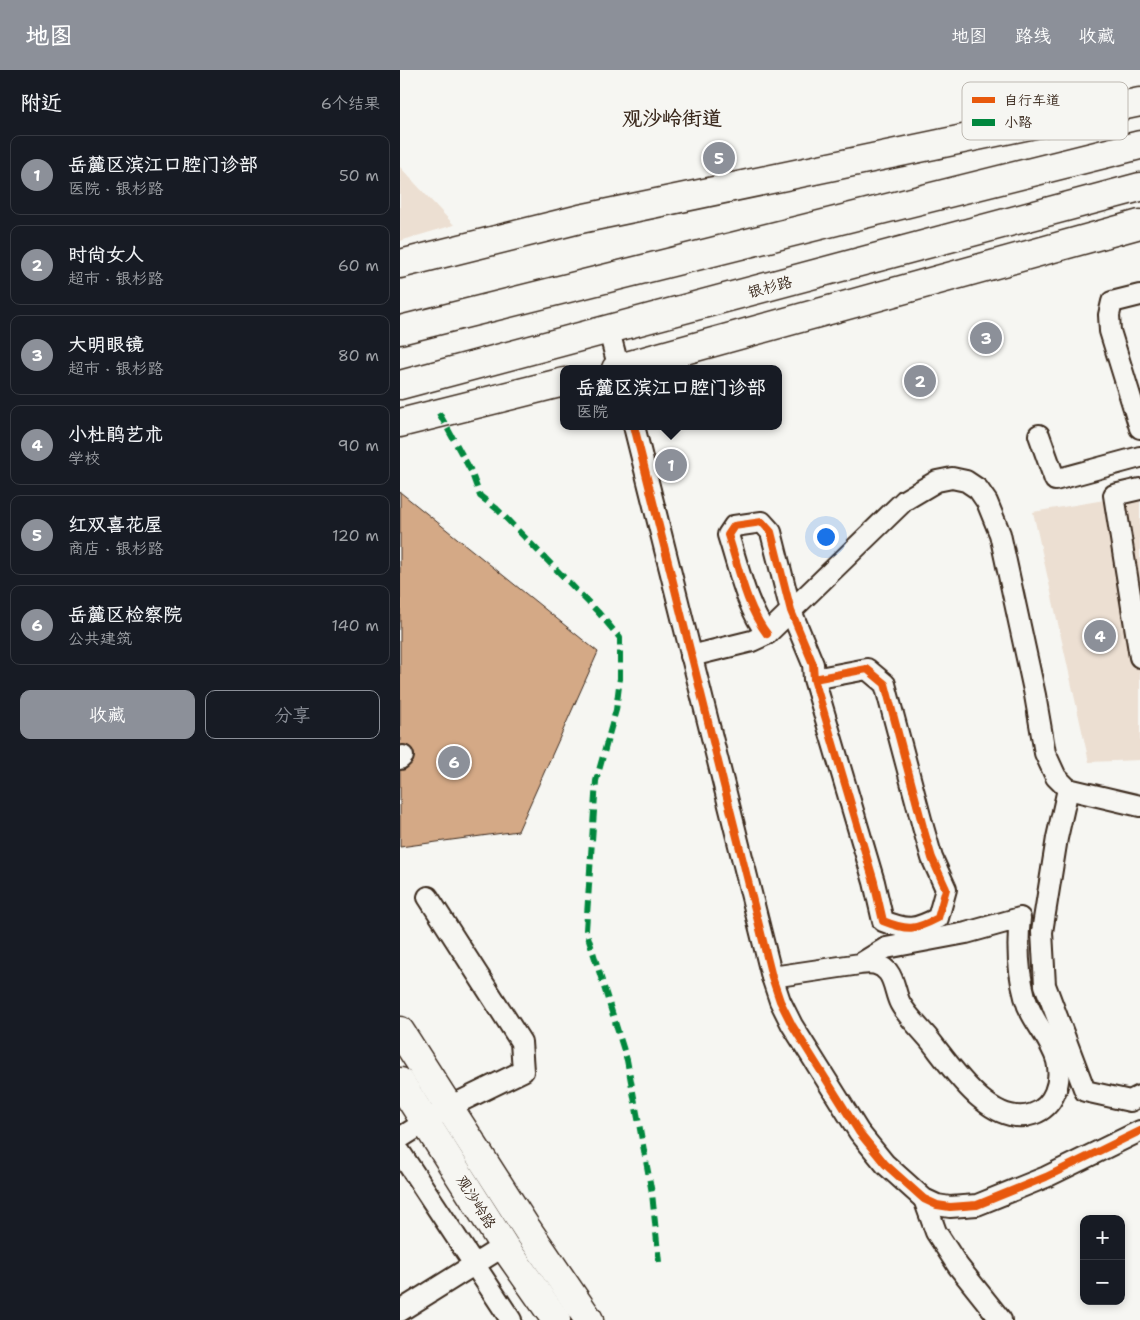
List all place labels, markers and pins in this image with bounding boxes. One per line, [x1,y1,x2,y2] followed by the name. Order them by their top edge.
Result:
[703,139,735,177] pin: 5
[970,319,1002,357] pin: 3
[904,362,936,400] pin: 2
[655,446,687,484] pin: 1
[1084,617,1116,655] pin: 4
[438,743,470,781] pin: 6

